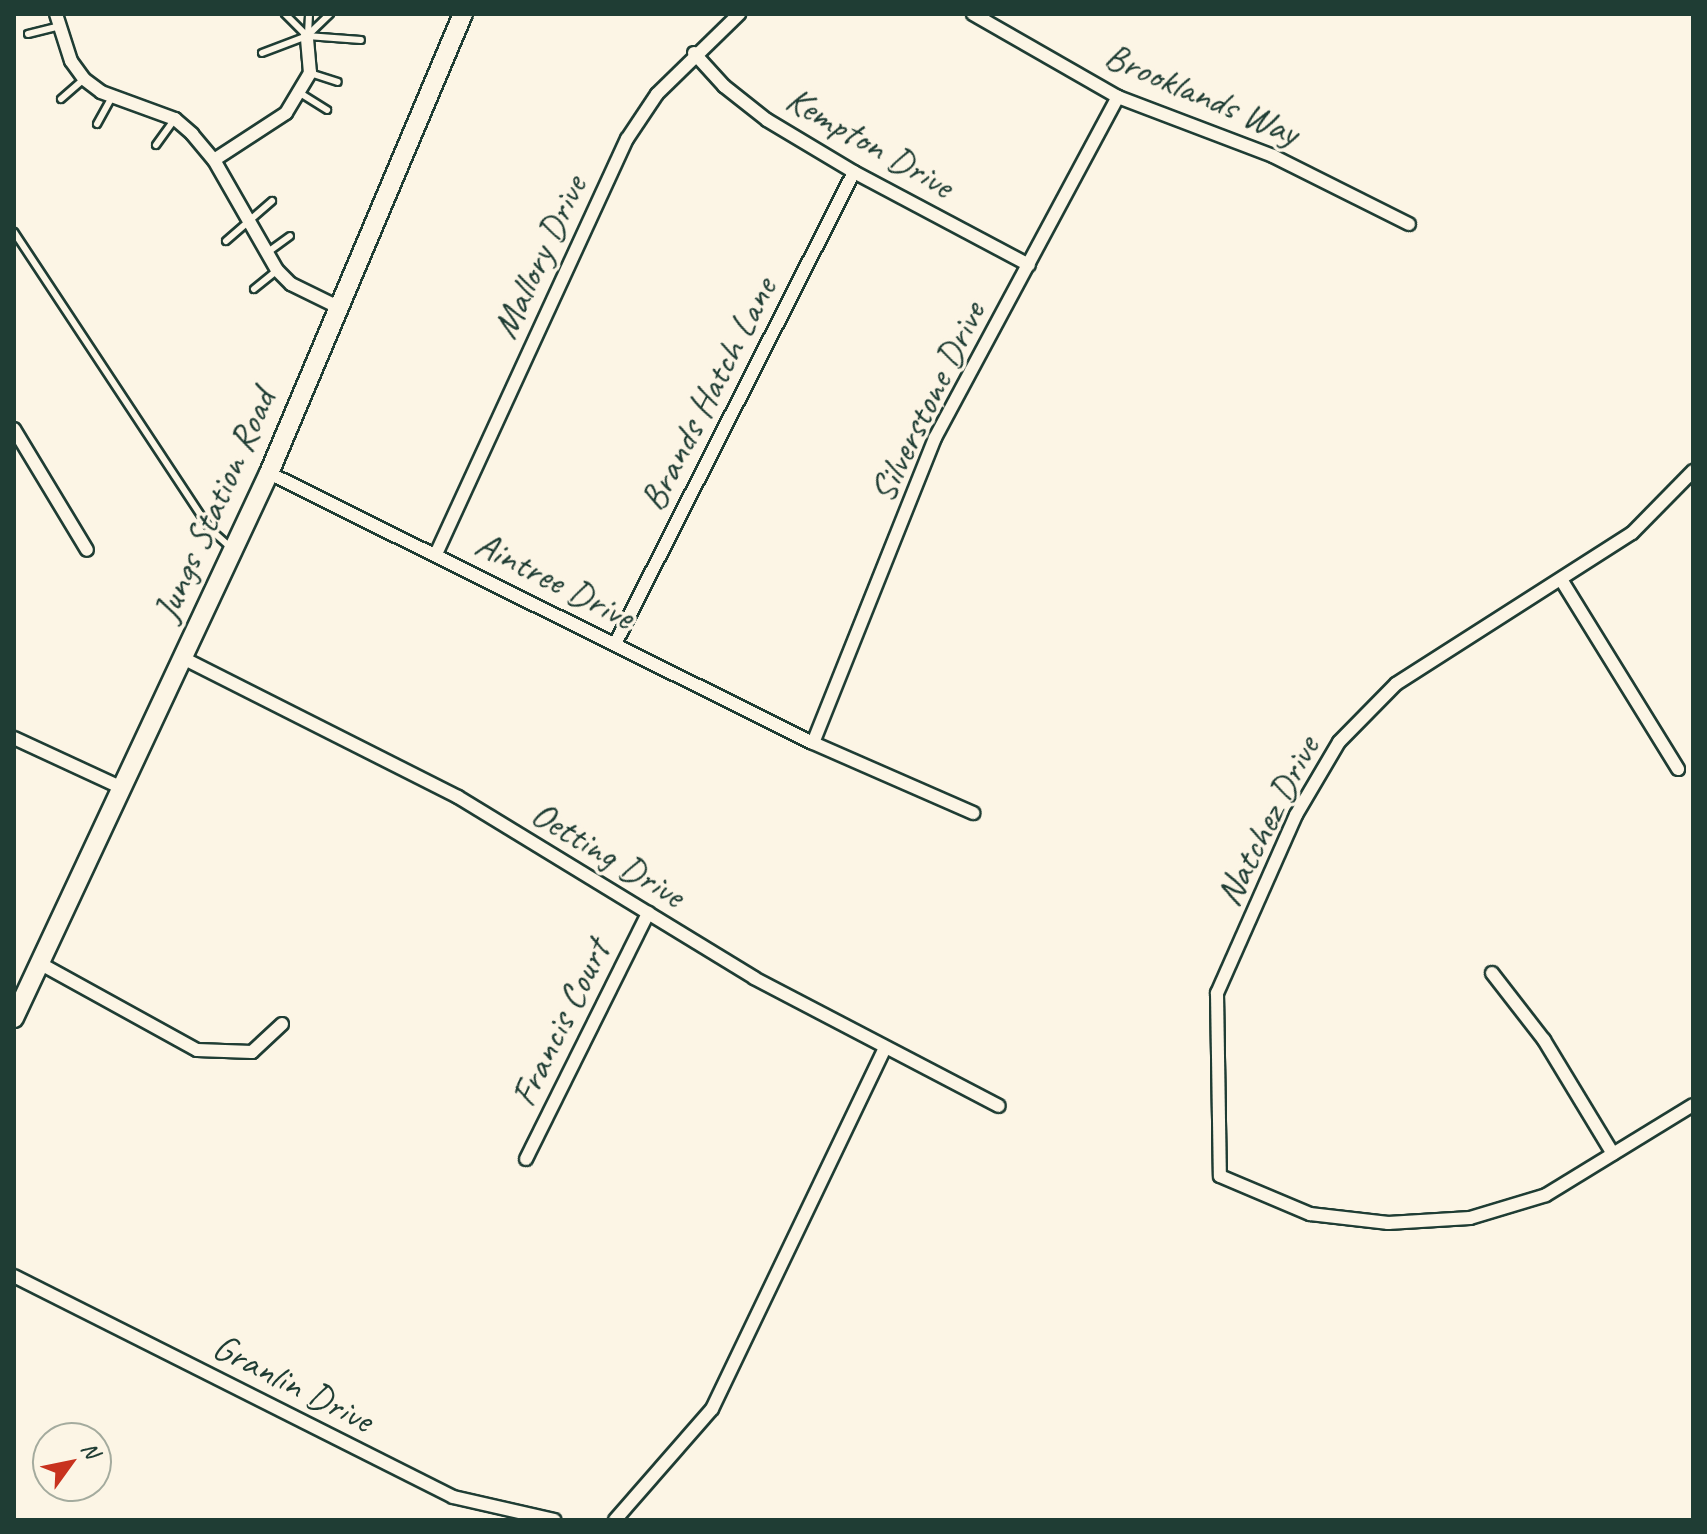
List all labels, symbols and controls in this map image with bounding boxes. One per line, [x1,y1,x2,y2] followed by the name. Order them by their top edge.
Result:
[1098,33,1306,155] street label: Brooklands Way
[778,76,962,208] street label: Kempton Drive
[482,168,596,346] street label: Mallory Drive
[629,269,787,519] street label: Brands Hatch Lane
[859,294,995,510] street label: Silverstone Drive
[143,382,285,628] street label: Jungs Station Road
[468,521,642,639] street label: Aintree Drive
[1205,729,1329,913] street label: Natchez Drive
[523,790,693,918] street label: Oetting Drive
[500,932,620,1114] street label: Francis Court
[205,1323,381,1443] street label: Granlin Drive
[32,1422,112,1502] north arrow
[75,1437,106,1463] text: N

